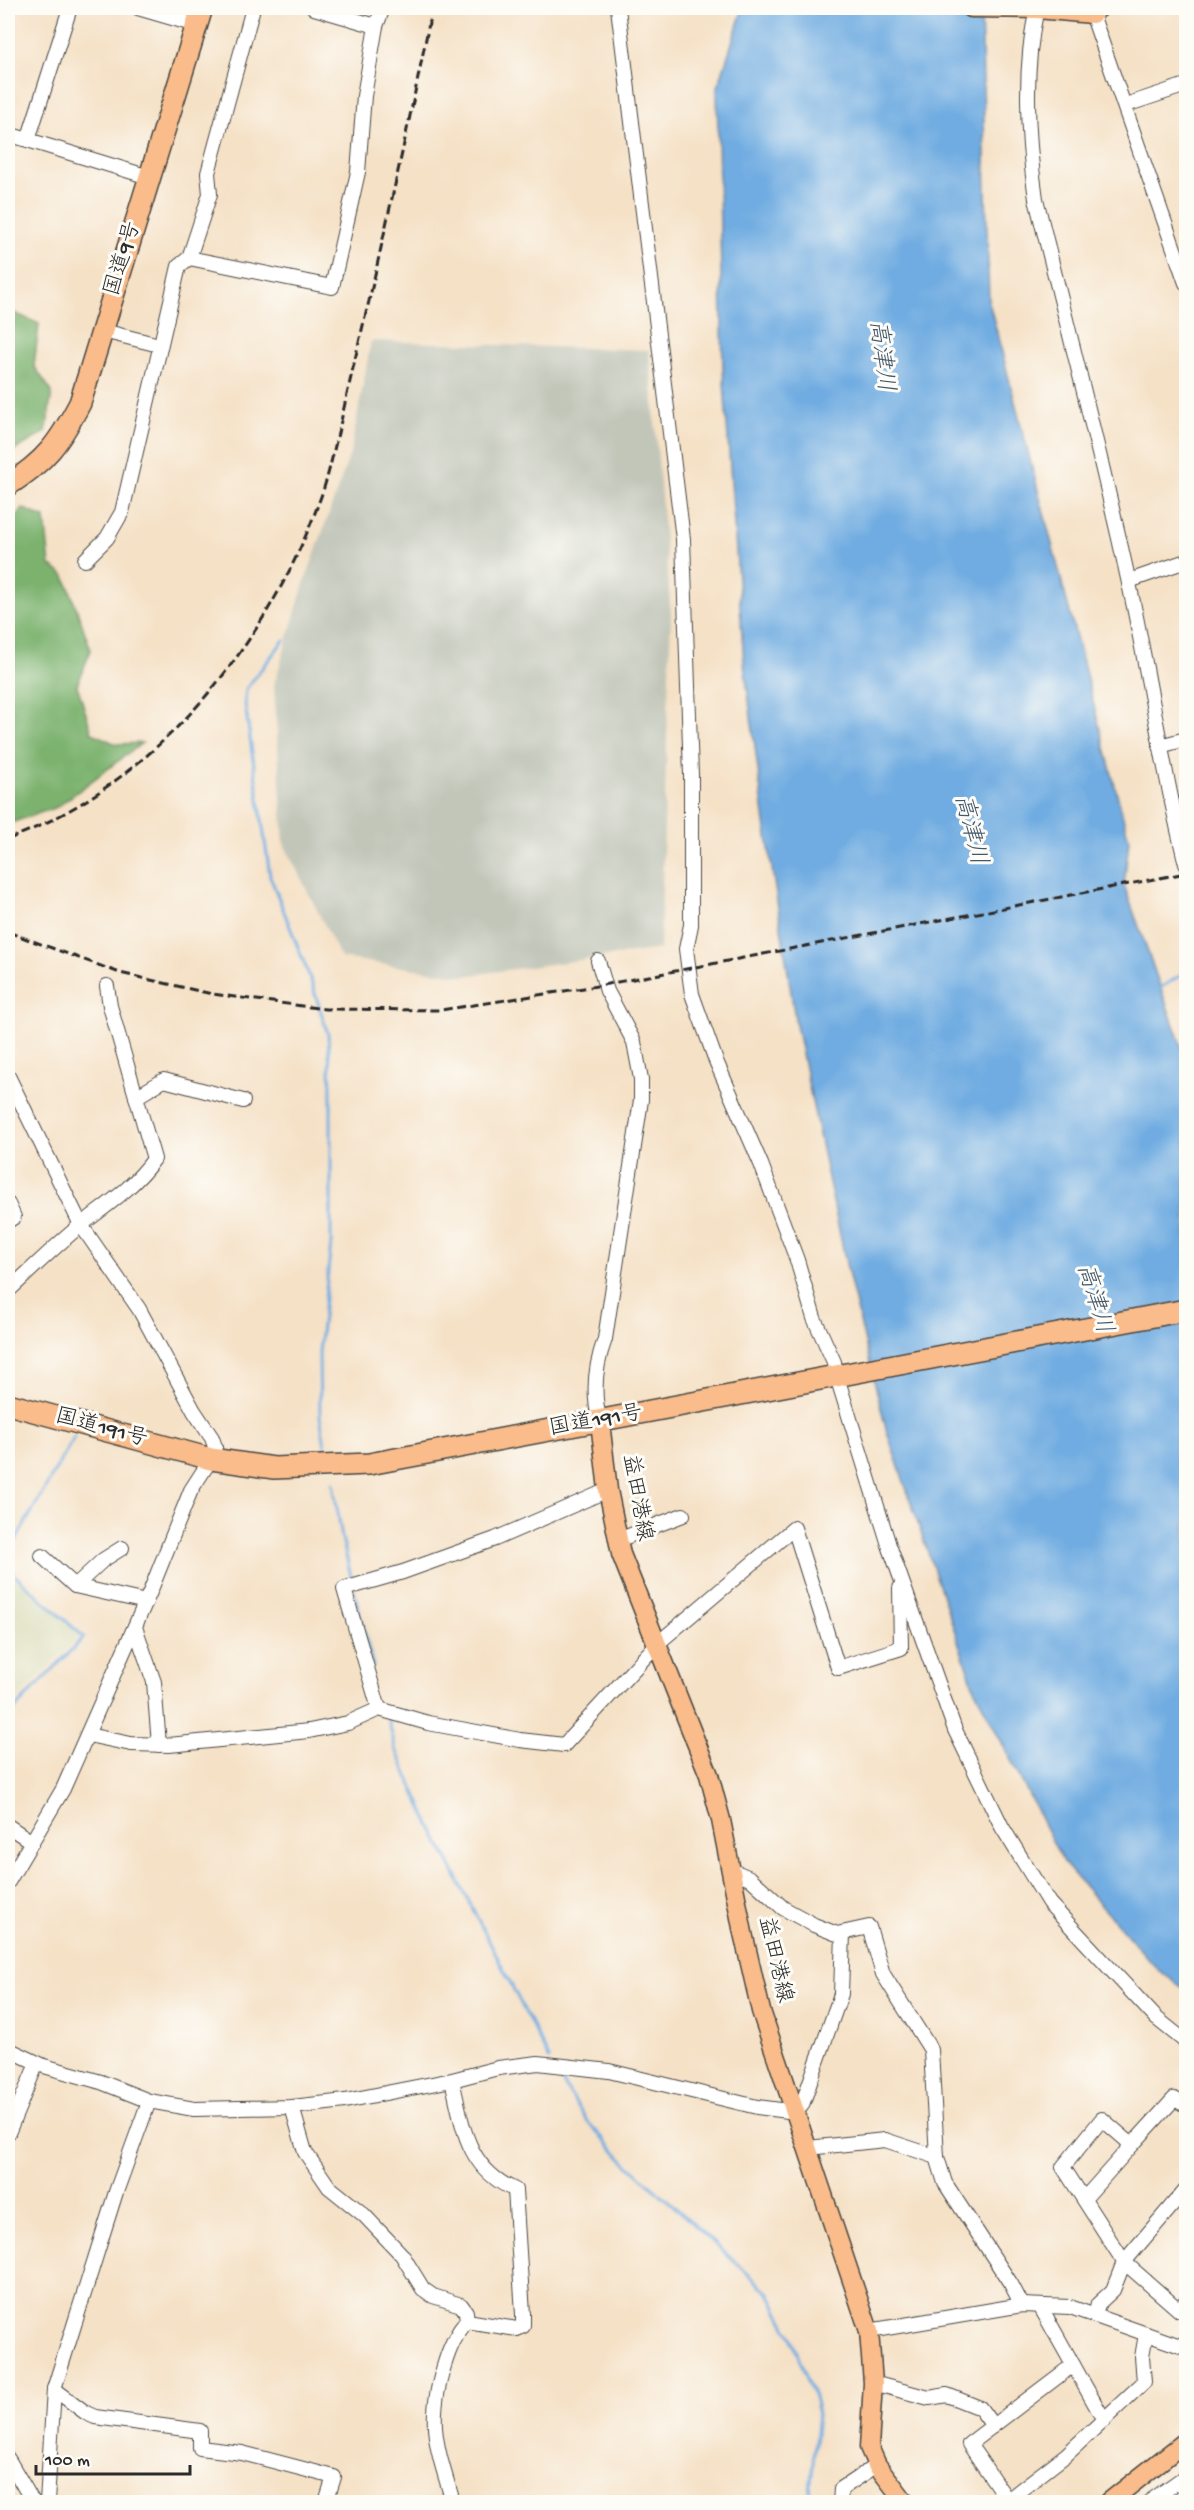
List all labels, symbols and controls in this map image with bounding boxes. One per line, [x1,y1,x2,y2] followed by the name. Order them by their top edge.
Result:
[99,218,148,300] street label: 国道9号
[861,318,900,393] water label: 高津川
[946,791,993,868] water label: 高津川
[1069,1260,1118,1338] water label: 高津川
[547,1400,645,1443] street label: 国道191号
[52,1403,150,1454] street label: 国道191号
[616,1452,657,1544] street label: 益田港線
[751,1914,798,2006] street label: 益田港線
[36,2438,190,2476] scale bar
[44,2451,90,2472] text: 100 m

